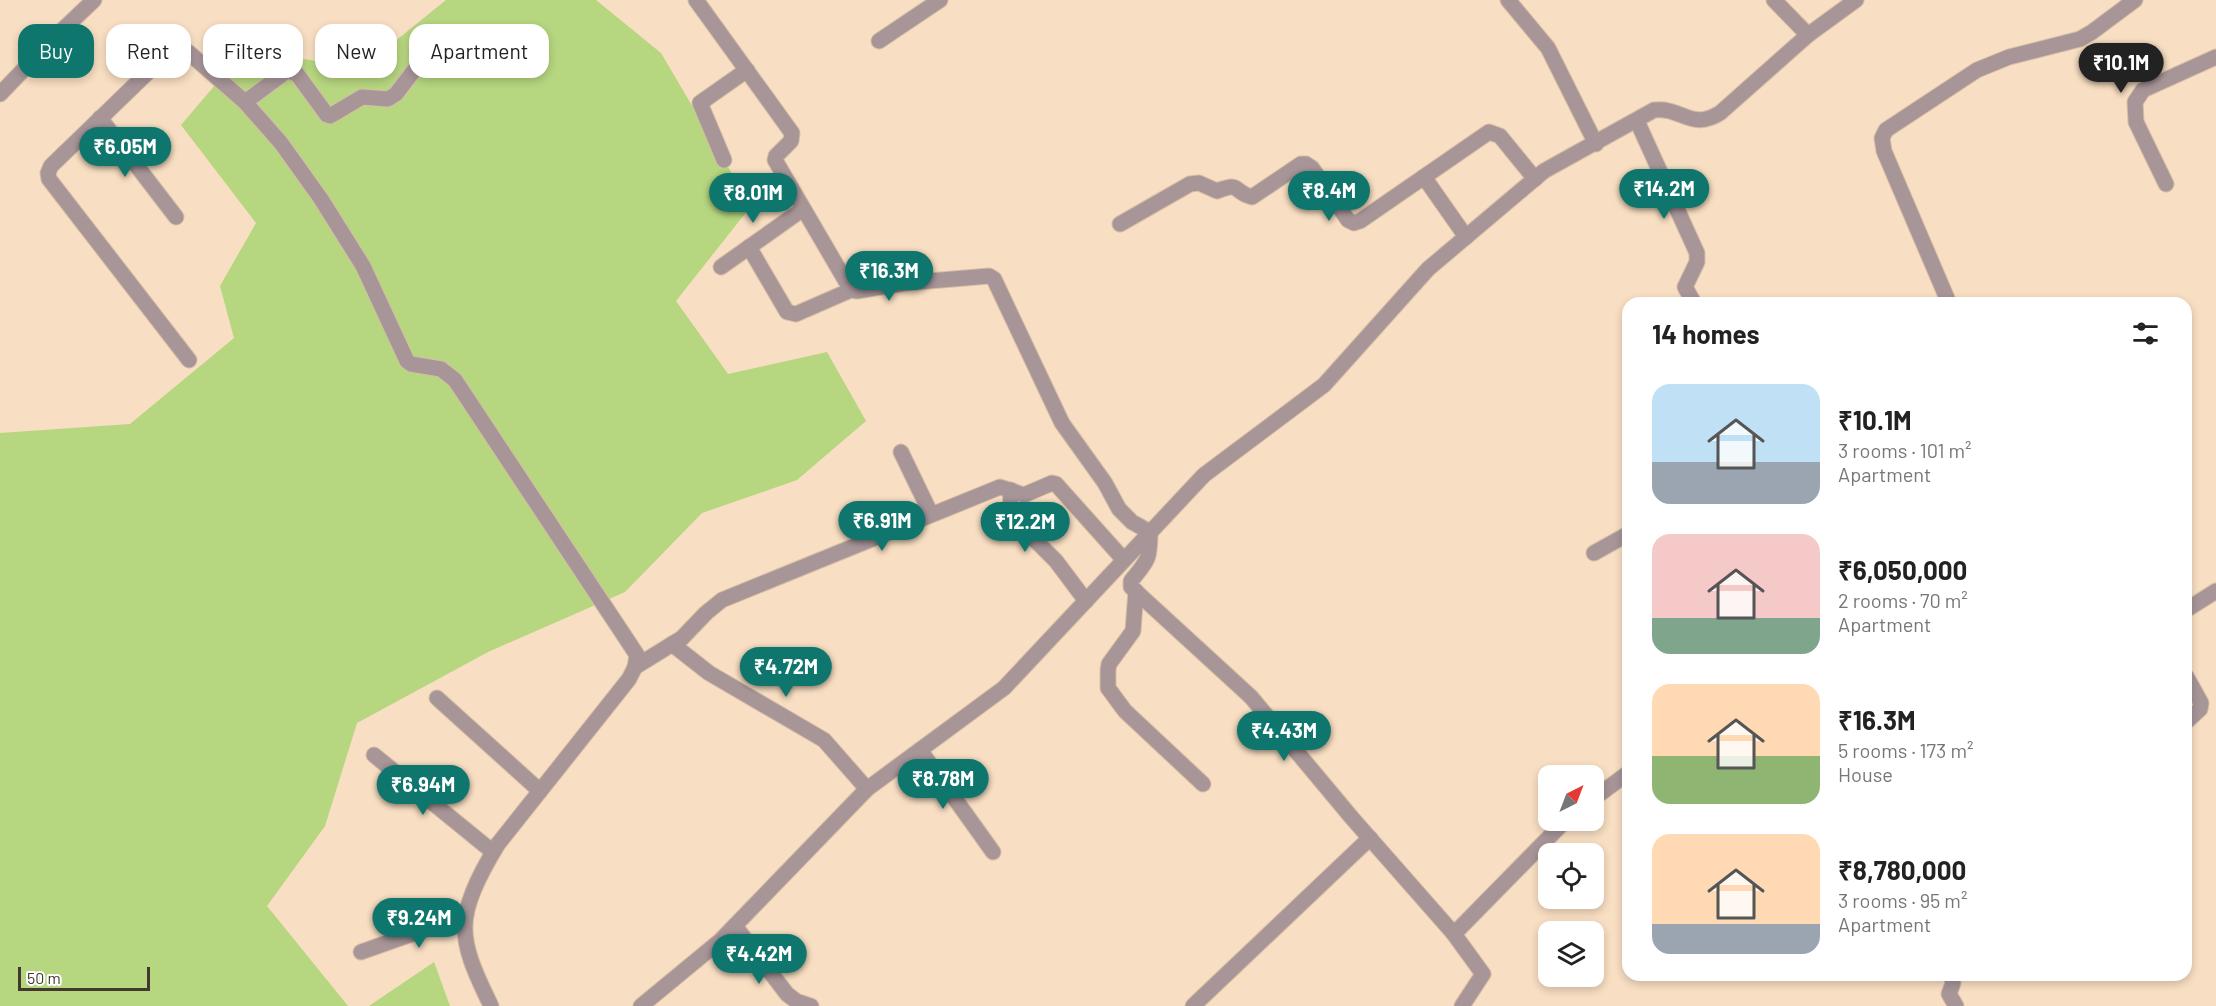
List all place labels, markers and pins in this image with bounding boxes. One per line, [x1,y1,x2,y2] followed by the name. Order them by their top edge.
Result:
[2072,43,2170,94] pin: ₹10.1M
[76,127,174,178] pin: ₹6.05M
[1615,169,1713,220] pin: ₹14.2M
[1287,171,1371,222] pin: ₹8.4M
[704,173,802,224] pin: ₹8.01M
[840,251,938,302] pin: ₹16.3M
[833,501,931,552] pin: ₹6.91M
[976,502,1074,553] pin: ₹12.2M
[737,647,835,698] pin: ₹4.72M
[1235,711,1333,762] pin: ₹4.43M
[894,759,992,810] pin: ₹8.78M
[374,765,472,816] pin: ₹6.94M
[370,898,468,949] pin: ₹9.24M
[710,934,808,985] pin: ₹4.42M

